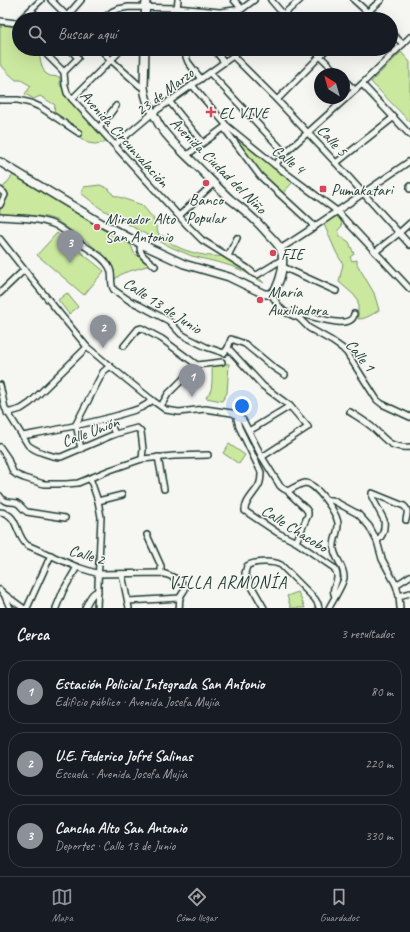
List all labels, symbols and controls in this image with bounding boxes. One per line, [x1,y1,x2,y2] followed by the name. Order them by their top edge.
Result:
[12,12,398,56] search box
[26,23,48,45] icon: search
[58,25,117,44] text: Buscar aquí
[131,63,199,120] street label: 23 de Marzo
[314,68,350,104] north arrow
[75,86,174,192] street label: Avenida Circunvalación
[219,103,271,123] place label: EL VIVE
[206,107,216,117] marker: EL VIVE
[166,113,272,219] street label: Avenida Ciudad del Niño
[313,121,352,161] street label: Calle 5
[268,141,310,180] street label: Calle 4
[201,178,211,188] marker: Banco Popular
[331,180,395,200] place label: Pumakatari
[318,184,328,194] marker: Pumakatari
[186,190,227,228] place label: Banco Popular
[105,209,176,247] place label: Mirador Alto San Antonio
[92,222,102,232] marker: Mirador Alto San Antonio
[57,230,83,263] pin: 3
[281,244,306,264] place label: FIE
[268,248,278,258] marker: FIE
[120,273,206,339] street label: Calle 13 de Junio
[268,282,329,320] place label: María Auxiliadora
[255,295,265,305] marker: María Auxiliadora
[90,315,116,348] pin: 2
[341,335,380,377] street label: Calle 1
[179,364,205,397] pin: 1
[232,396,252,416] your location
[59,412,123,452] street label: Calle Unión
[258,501,333,558] street label: Calle Chacobo
[66,540,109,570] street label: Calle 2
[169,571,288,593] district label: VILLA ARMONÍA
[16,624,49,645] text: Cerca
[341,626,394,642] text: 3 resultados
[55,675,264,694] text: Estación Policial Integrada San Antonio
[27,684,33,700] text: 1
[371,684,393,700] text: 80 m
[55,694,219,710] text: Edificio público · Avenida Josefa Mujía
[55,747,192,766] text: U.E. Federico Jofré Salinas
[27,756,33,772] text: 2
[365,756,393,772] text: 220 m
[55,766,187,782] text: Escuela · Avenida Josefa Mujía
[55,819,187,838] text: Cancha Alto San Antonio
[27,828,33,844] text: 3
[365,828,393,844] text: 330 m
[55,838,175,854] text: Deportes · Calle 13 de Junio
[51,886,73,924] tab: Mapa
[176,886,218,924] tab: Cómo llegar
[320,886,359,924] tab: Guardados

